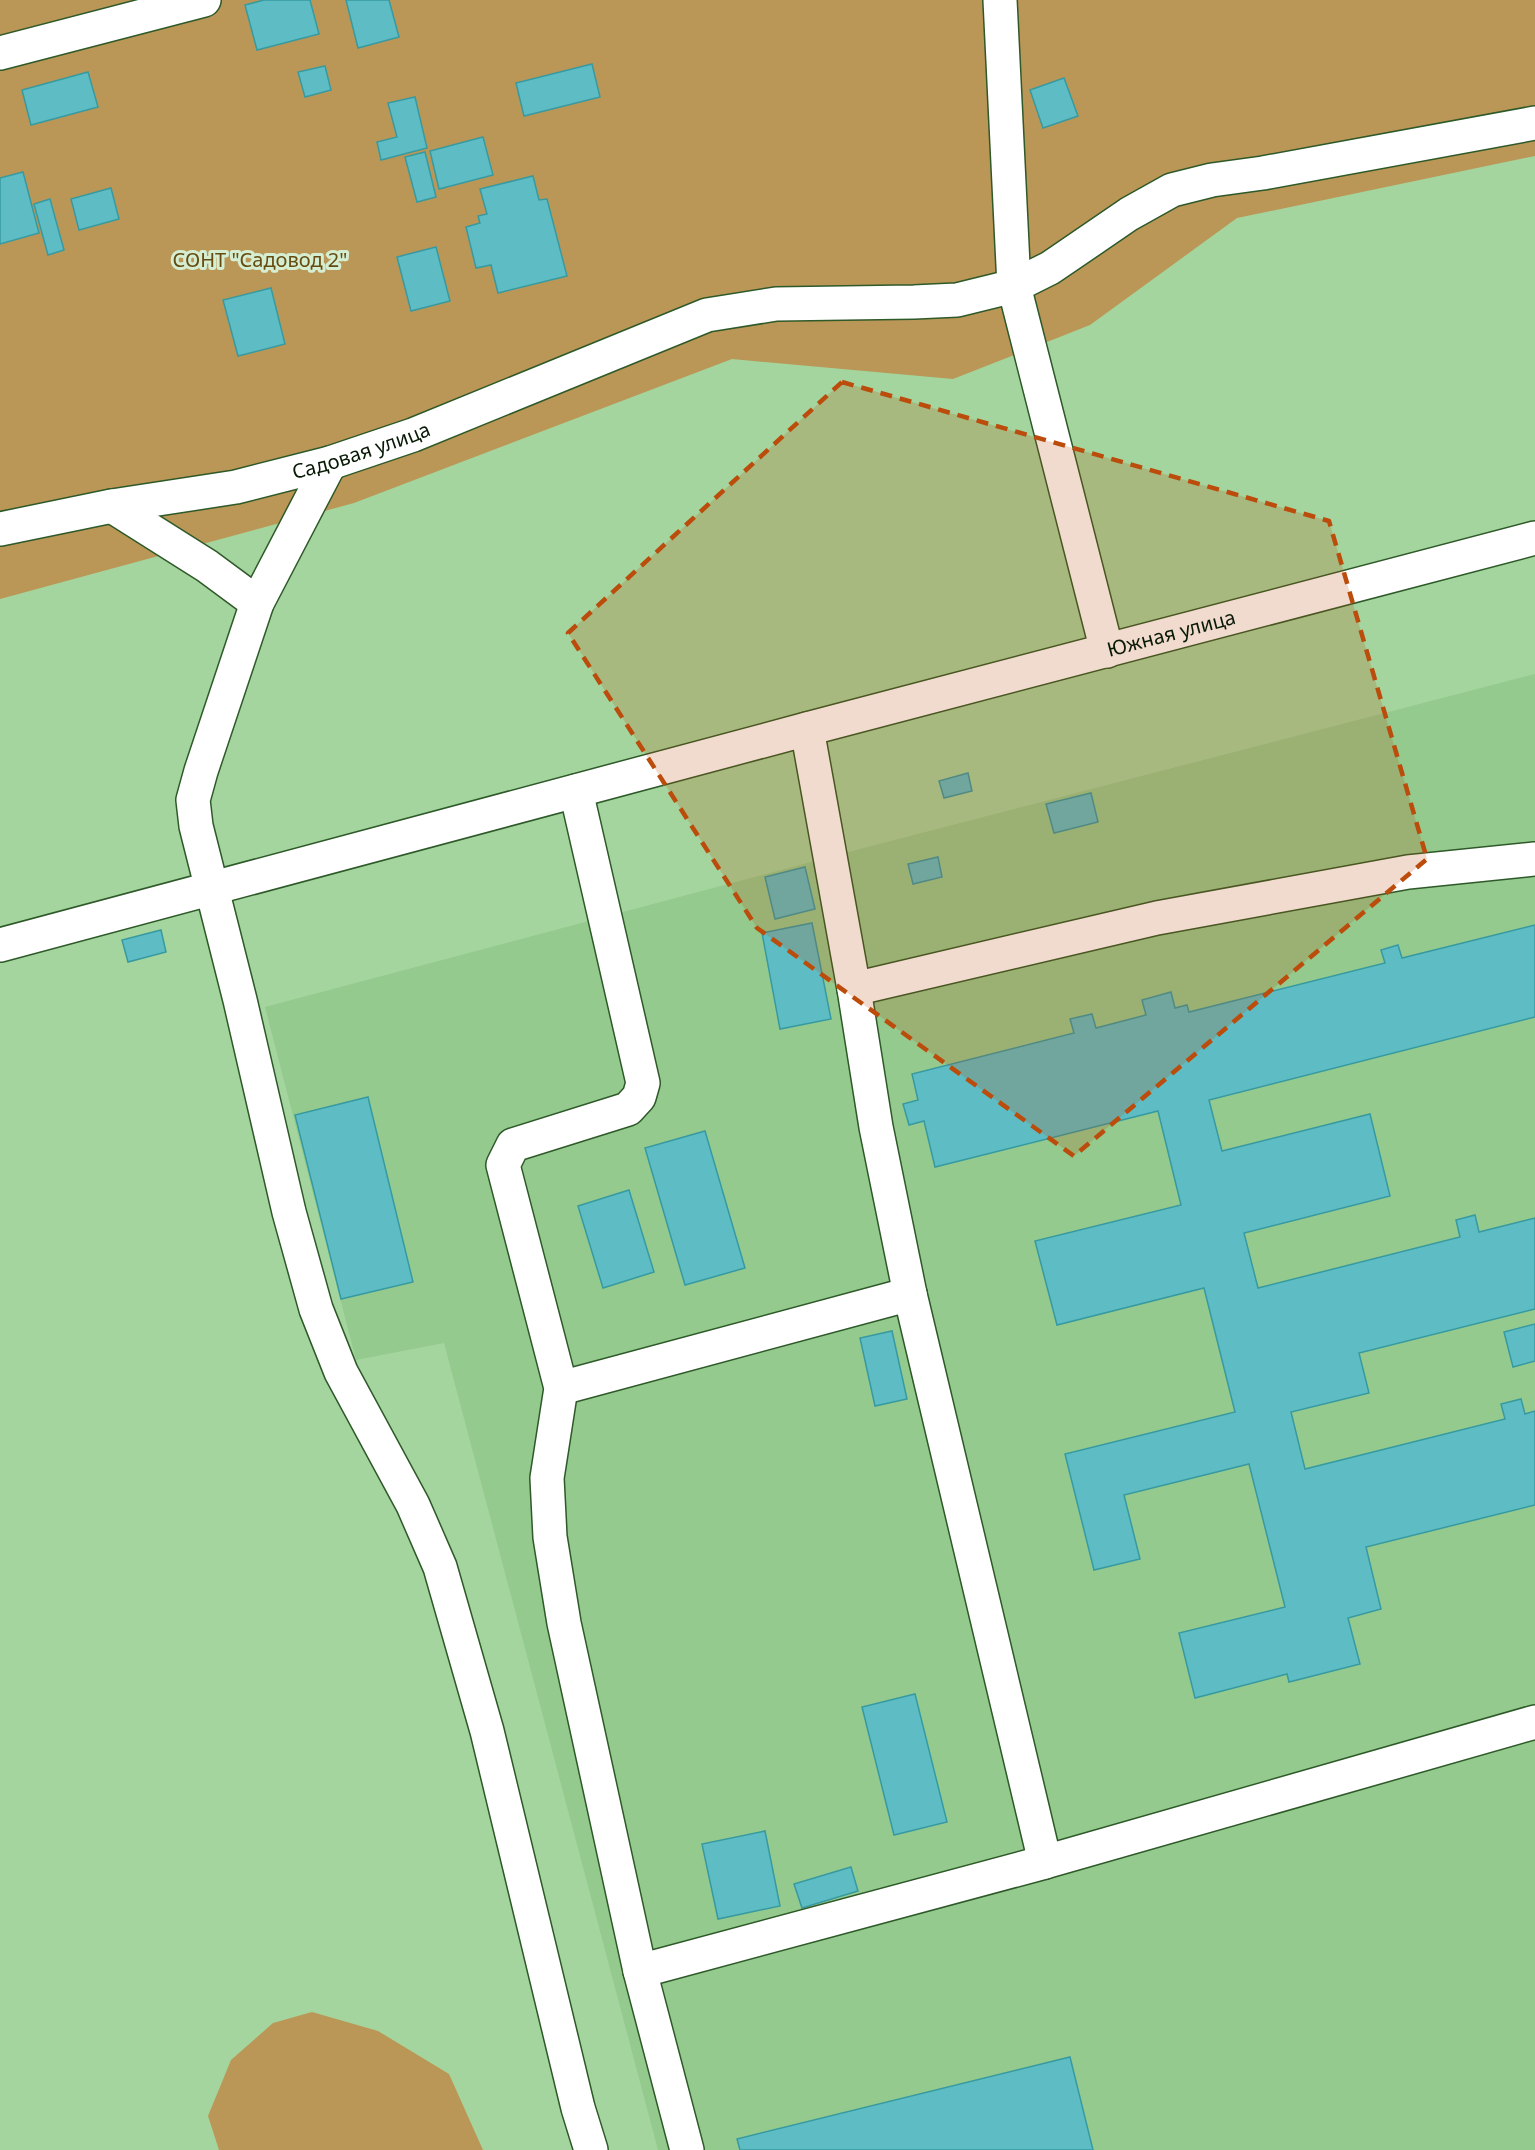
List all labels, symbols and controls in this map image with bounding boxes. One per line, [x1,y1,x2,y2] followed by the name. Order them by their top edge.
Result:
[173,246,347,273] park label: СОНТ "Садовод 2"
[289,415,434,485] street label: Садовая улица
[1104,603,1238,663] street label: Южная улица

